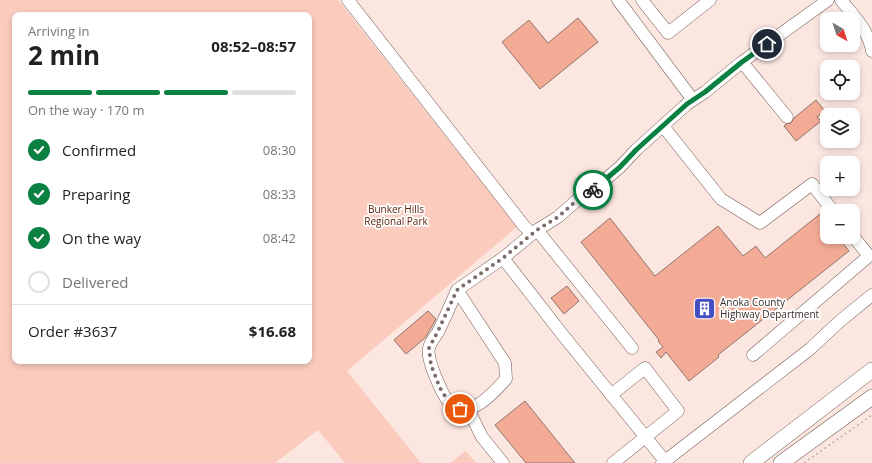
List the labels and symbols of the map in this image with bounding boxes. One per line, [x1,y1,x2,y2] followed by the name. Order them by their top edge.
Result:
[820,12,860,52] north arrow
[750,27,784,61] pin
[573,170,613,210] courier
[364,202,428,228] park label: Bunker Hills Regional Park
[692,295,718,321] building icon: Anoka County Highway Department
[720,295,820,321] place label: Anoka County Highway Department
[443,392,477,426] pin

